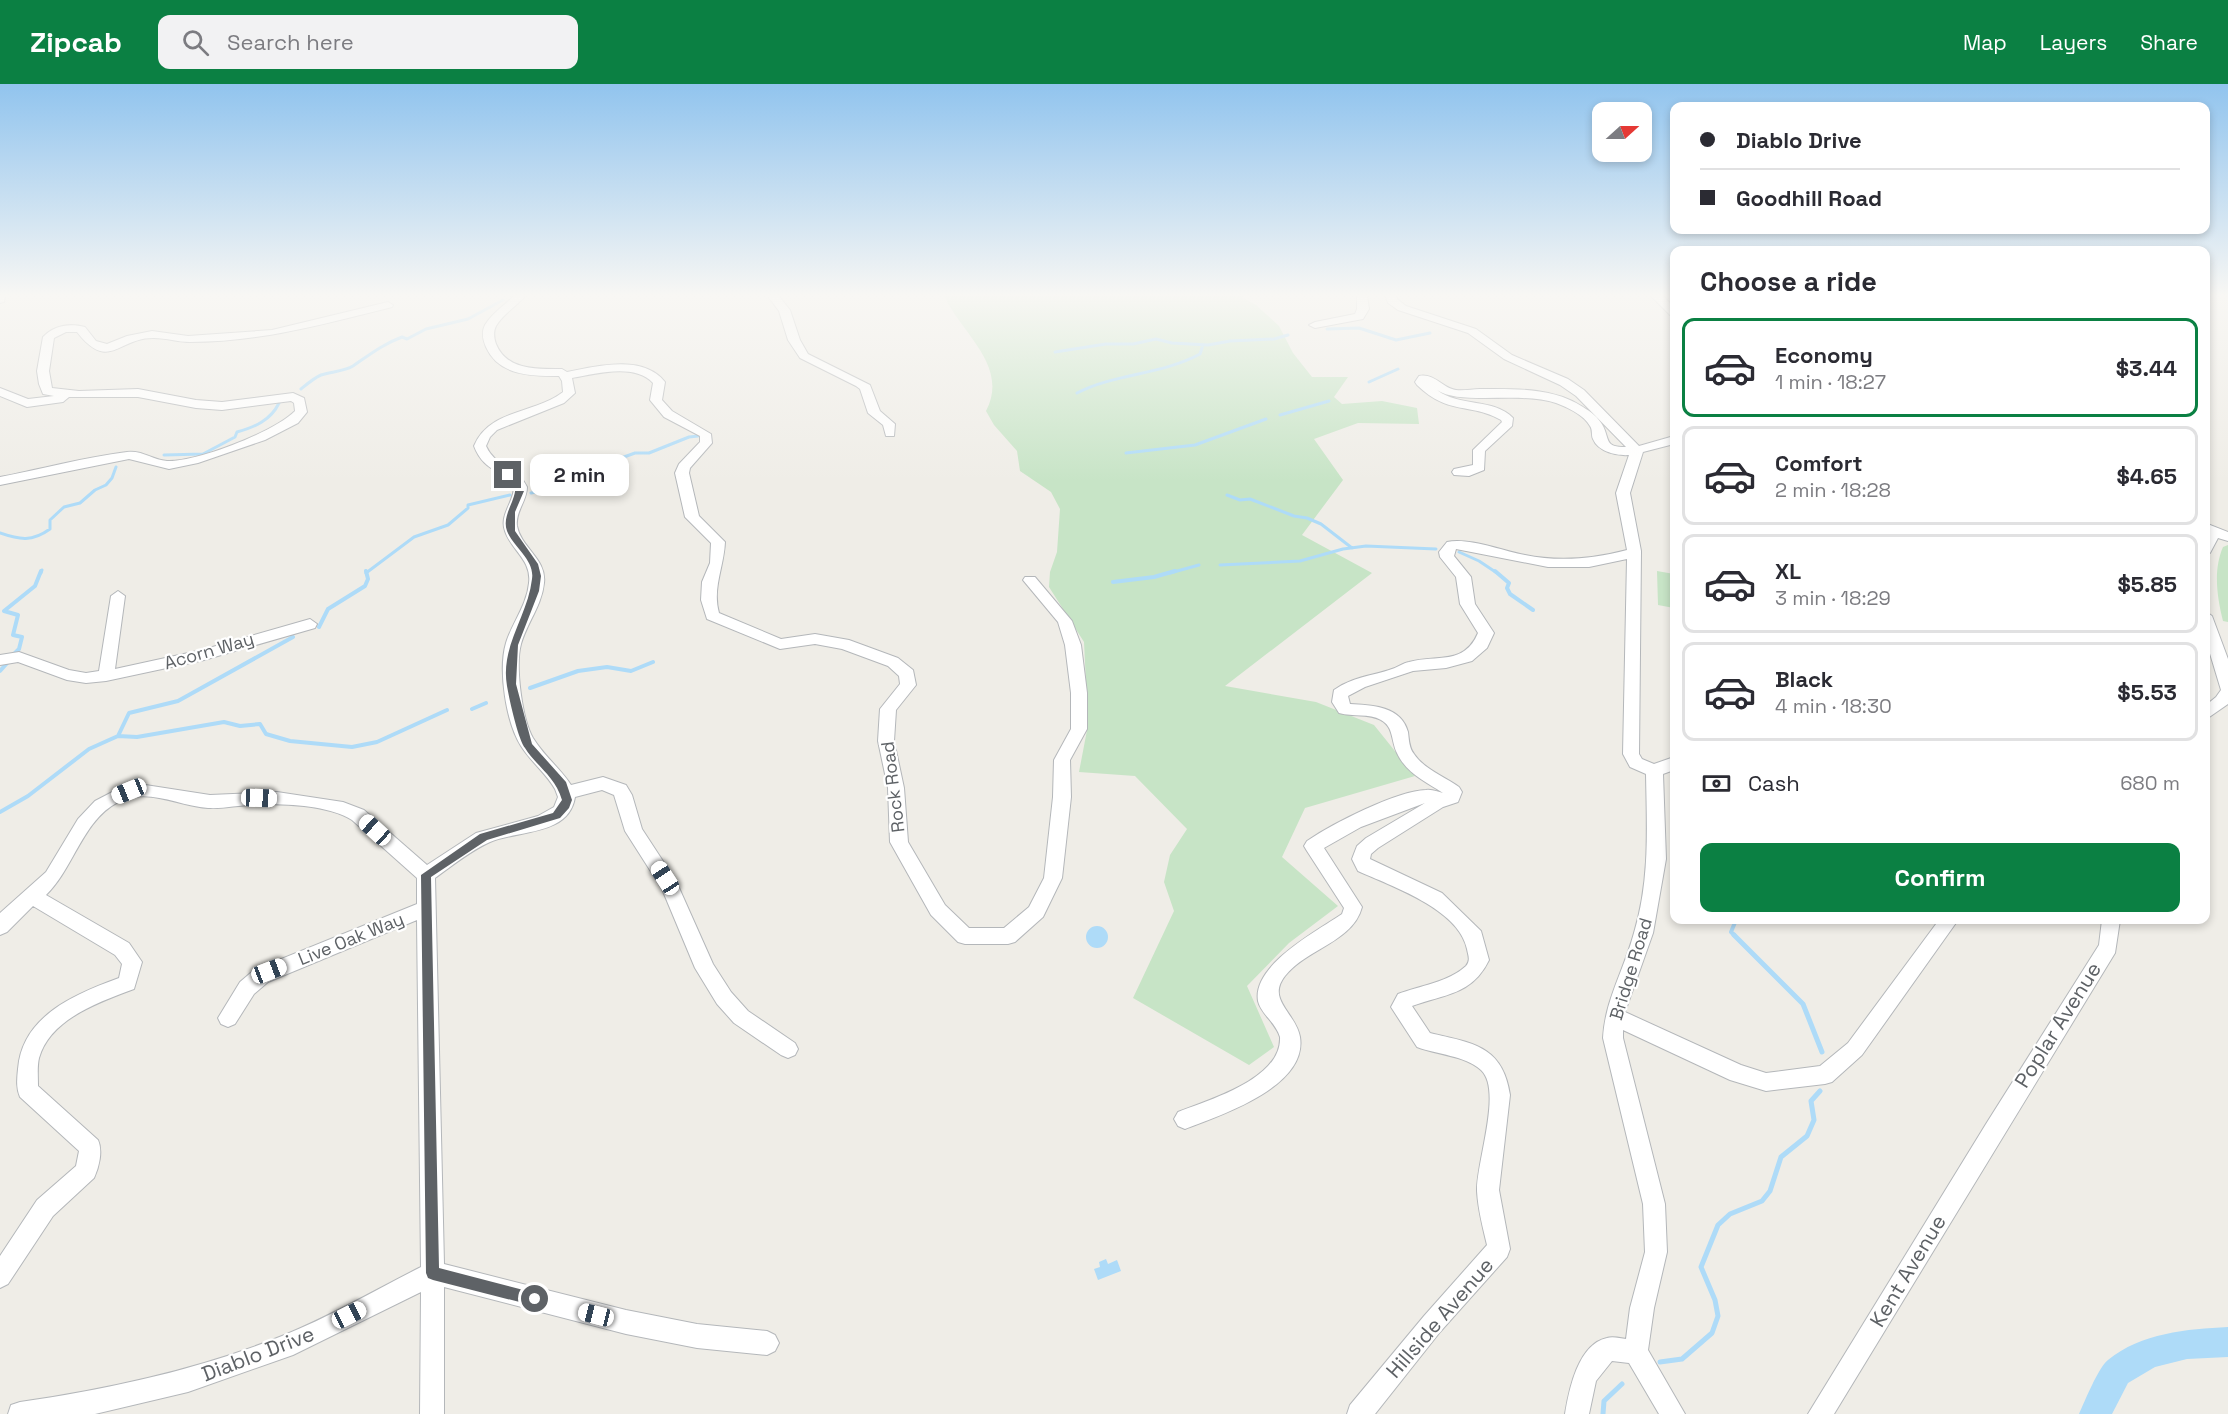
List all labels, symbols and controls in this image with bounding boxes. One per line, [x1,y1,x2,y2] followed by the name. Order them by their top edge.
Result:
[158,15,578,69] search box
[30,24,122,60] text: Zipcab
[179,26,212,59] icon: search
[227,28,354,56] text: Search here
[1963,29,2007,56] text: Map
[2040,29,2107,56] text: Layers
[2140,29,2198,56] text: Share
[1592,102,1652,162] north arrow
[1592,102,1652,162] map controls
[1736,126,1862,154] text: Diablo Drive
[1736,184,1882,212] text: Goodhill Road
[1700,264,1877,299] text: Choose a ride
[1703,341,1757,395] icon: car
[1775,341,1873,369] text: Economy
[2116,354,2177,382] text: $3.44
[1775,369,1886,395] text: 1 min · 18:27
[1703,449,1757,503] icon: car
[1775,449,1863,477] text: Comfort
[529,454,628,496] callout: 2 min
[494,461,521,488] route end
[554,462,605,488] text: 2 min
[2117,462,2177,490] text: $4.65
[1775,477,1891,503] text: 2 min · 18:28
[1703,557,1757,611] icon: car
[1775,557,1801,585] text: XL
[2118,570,2177,598] text: $5.85
[1775,585,1891,611] text: 3 min · 18:29
[161,627,256,674] street label: Acorn Way
[1703,665,1757,719] icon: car
[1775,665,1833,693] text: Black
[2117,678,2177,706] text: $5.53
[1775,693,1892,719] text: 4 min · 18:30
[875,740,910,834] street label: Rock Road
[1700,767,1733,800] icon: cash
[1748,769,1800,797] text: Cash
[2120,770,2180,796] text: 680 m
[109,776,149,806] car
[241,788,277,808] car
[356,811,394,849] car
[1700,843,2180,912] button: Confirm
[648,858,682,898] car
[295,907,407,970] street label: Live Oak Way
[1604,915,1657,1023] street label: Bridge Road
[249,956,289,986] car
[2008,957,2107,1093] street label: Poplar Avenue
[1863,1210,1952,1332] street label: Kent Avenue
[1380,1252,1499,1383] street label: Hillside Avenue
[521,1285,548,1312] route start
[329,1299,369,1331] car
[576,1302,616,1328] car
[198,1320,318,1387] street label: Diablo Drive

